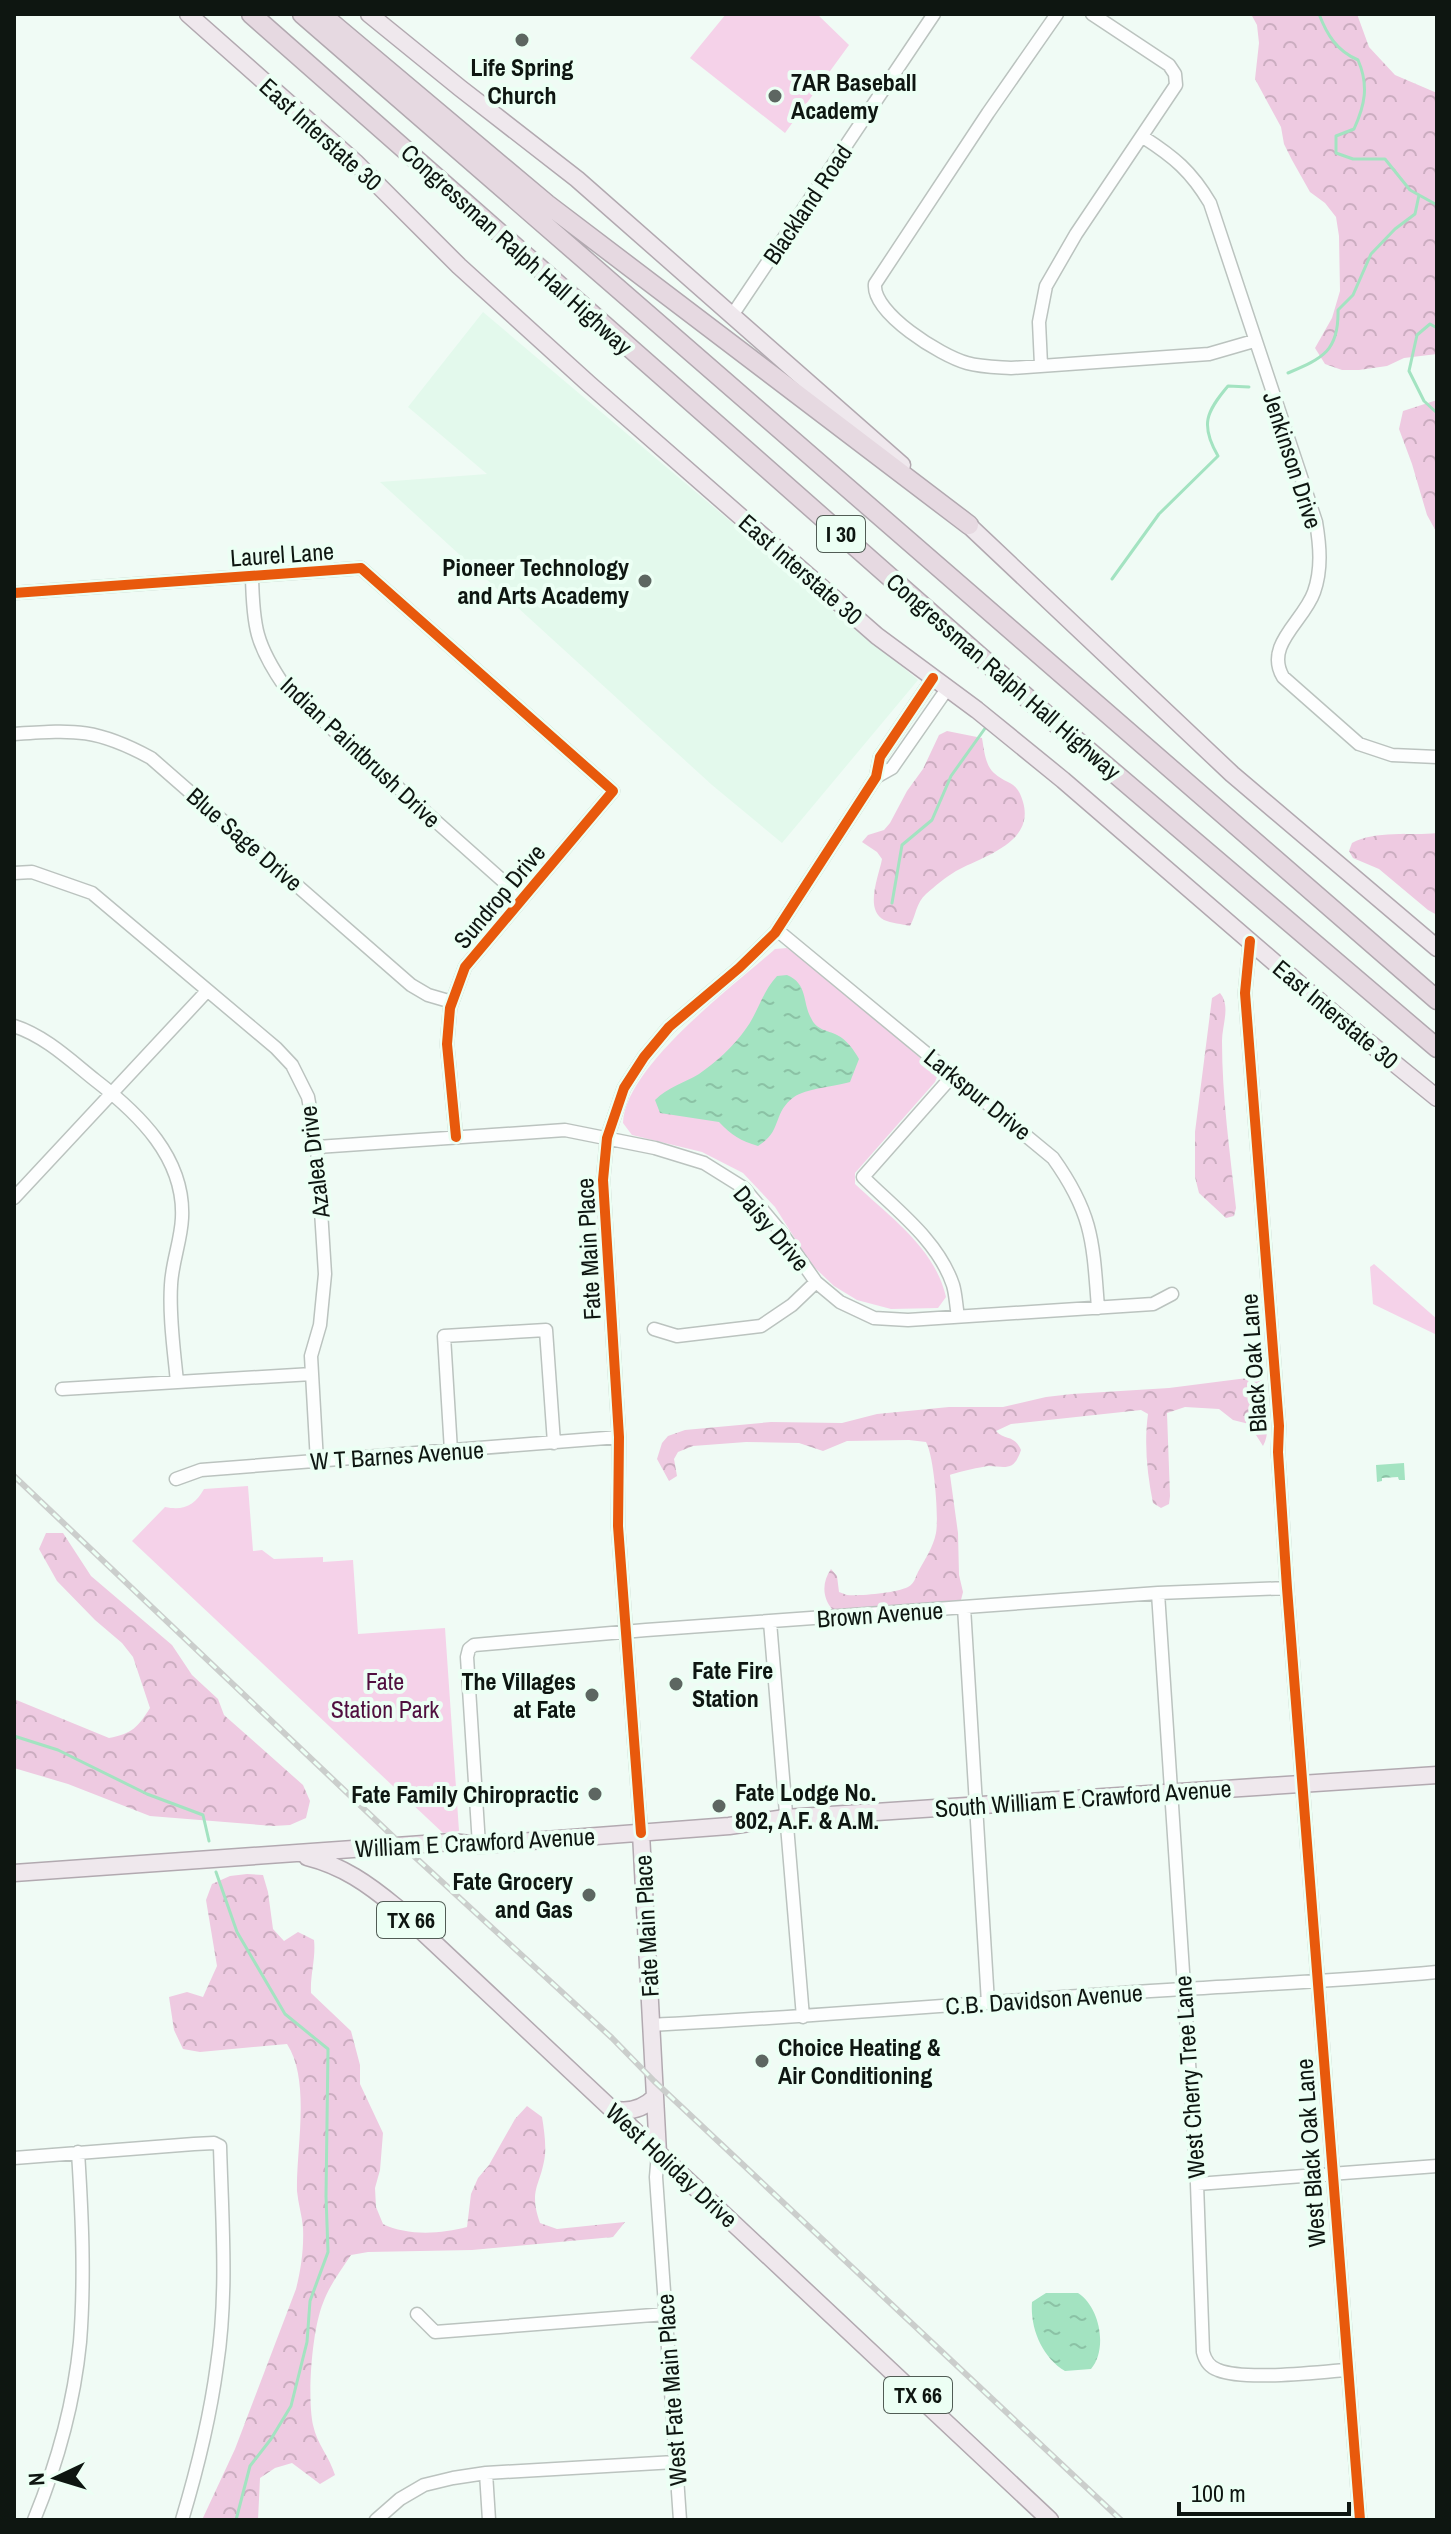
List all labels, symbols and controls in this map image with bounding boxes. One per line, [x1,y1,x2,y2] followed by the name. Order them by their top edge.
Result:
[513,31,531,49] marker: Life Spring Church
[471,51,573,111] place label: Life Spring Church
[791,66,917,126] place label: 7AR Baseball Academy
[253,70,389,198] street label: East Interstate 30
[766,87,784,105] marker: 7AR Baseball Academy
[395,136,640,362] street label: Congressman Ralph Hall Highway
[755,138,859,270] street label: Blackland Road
[1256,387,1330,533] street label: Jenkinson Drive
[732,506,870,632] street label: East Interstate 30
[817,516,865,552] road number: I 30
[229,534,335,574] street label: Laurel Lane
[442,551,629,611] place label: Pioneer Technology and Arts Academy
[880,565,1128,787] street label: Congressman Ralph Hall Highway
[636,572,654,590] marker: Pioneer Technology and Arts Academy
[274,669,448,835] street label: Indian Paintbrush Drive
[180,780,310,898] street label: Blue Sage Drive
[446,837,552,955] street label: Sundrop Drive
[1267,952,1405,1076] street label: East Interstate 30
[918,1041,1038,1147] street label: Larkspur Drive
[291,1104,337,1221] street label: Azalea Drive
[568,1177,608,1321] street label: Fate Main Place
[727,1178,817,1278] street label: Daisy Drive
[1232,1293,1274,1433] street label: Black Oak Lane
[309,1433,485,1477] street label: W T Barnes Avenue
[816,1594,944,1634] street label: Brown Avenue
[692,1654,773,1714] place label: Fate Fire Station
[331,1665,439,1725] park label: Fate Station Park
[461,1665,576,1725] place label: The Villages at Fate
[667,1675,685,1693] marker: Fate Fire Station
[583,1686,601,1704] marker: The Villages at Fate
[934,1772,1232,1824] street label: South William E Crawford Avenue
[735,1776,879,1836] place label: Fate Lodge No. 802, A.F. & A.M.
[351,1778,579,1810] place label: Fate Family Chiropractic
[586,1785,604,1803] marker: Fate Family Chiropractic
[710,1797,728,1815] marker: Fate Lodge No. 802, A.F. & A.M.
[354,1820,596,1864] street label: William E Crawford Avenue
[626,1854,666,1998] street label: Fate Main Place
[453,1865,573,1925] place label: Fate Grocery and Gas
[580,1886,598,1904] marker: Fate Grocery and Gas
[377,1902,445,1938] road number: TX 66
[1166,1975,1212,2179] street label: West Cherry Tree Lane
[944,1976,1144,2022] street label: C.B. Davidson Avenue
[778,2031,941,2091] place label: Choice Heating & Air Conditioning
[753,2052,771,2070] marker: Choice Heating & Air Conditioning
[1287,2058,1333,2248] street label: West Black Oak Lane
[599,2096,745,2234] street label: West Holiday Drive
[648,2293,694,2487] street label: West Fate Main Place
[884,2377,952,2413] road number: TX 66
[16,2438,96,2518] north arrow
[1179,2466,1349,2516] scale bar
[21,2472,51,2487] text: N
[1191,2477,1246,2509] text: 100 m

